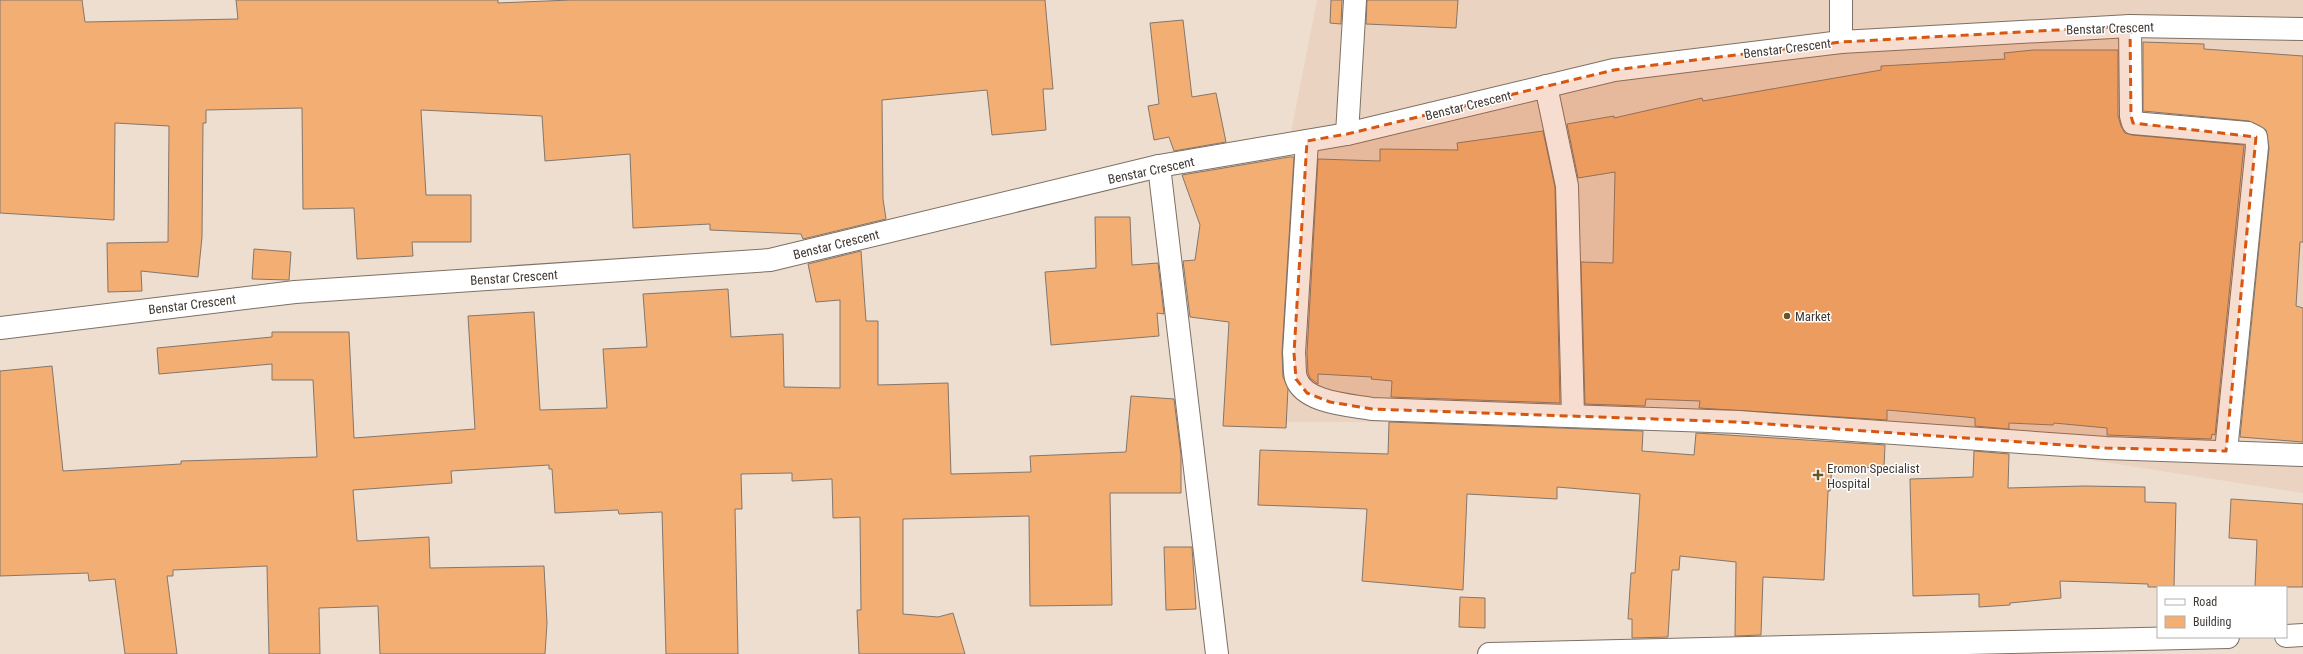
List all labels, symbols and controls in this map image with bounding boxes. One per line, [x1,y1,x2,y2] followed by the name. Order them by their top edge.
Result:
[2066,19,2154,38] street label: Benstar Crescent
[1743,36,1832,61] street label: Benstar Crescent
[1424,88,1513,123] street label: Benstar Crescent
[1107,154,1196,187] street label: Benstar Crescent
[792,227,881,262] street label: Benstar Crescent
[470,267,559,288] street label: Benstar Crescent
[148,292,237,317] street label: Benstar Crescent
[1795,309,1831,324] place label: Market
[1782,311,1792,321] marker: Market
[1827,461,1920,491] place label: Eromon Specialist Hospital
[1812,469,1824,481] marker: Eromon Specialist Hospital
[2157,586,2287,638] legend
[2193,595,2217,609] text: Road
[2193,615,2231,629] text: Building

